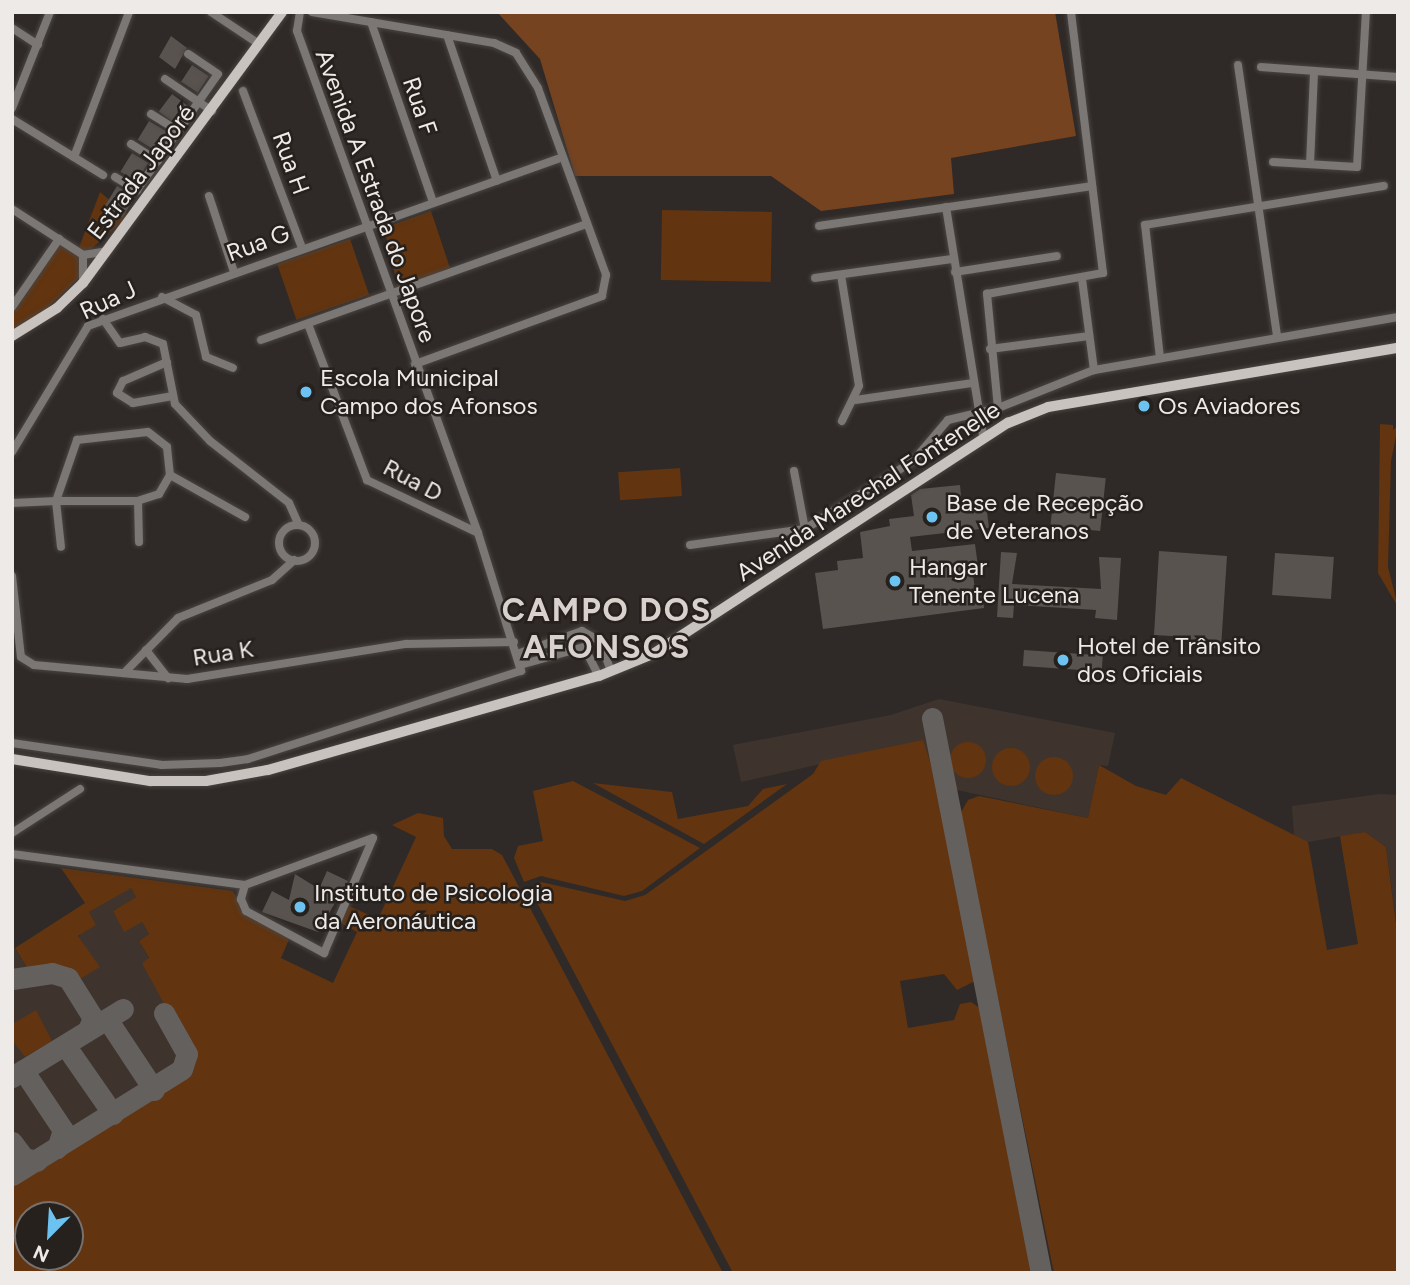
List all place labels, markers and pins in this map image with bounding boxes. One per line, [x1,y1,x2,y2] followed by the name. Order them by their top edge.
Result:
[320,364,538,420] place label: Escola Municipal Campo dos Afonsos
[298,384,314,400] marker: Escola Municipal Campo dos Afonsos
[1158,392,1300,420] place label: Os Aviadores
[1136,398,1152,414] marker: Os Aviadores
[946,489,1144,545] place label: Base de Recepção de Veteranos
[924,509,940,525] marker: Base de Recepção de Veteranos
[909,553,1079,609] place label: Hangar Tenente Lucena
[887,573,903,589] marker: Hangar Tenente Lucena
[1077,632,1261,688] place label: Hotel de Trânsito dos Oficiais
[1055,652,1071,668] marker: Hotel de Trânsito dos Oficiais
[314,879,553,935] place label: Instituto de Psicologia da Aeronáutica
[292,899,308,915] marker: Instituto de Psicologia da Aeronáutica

